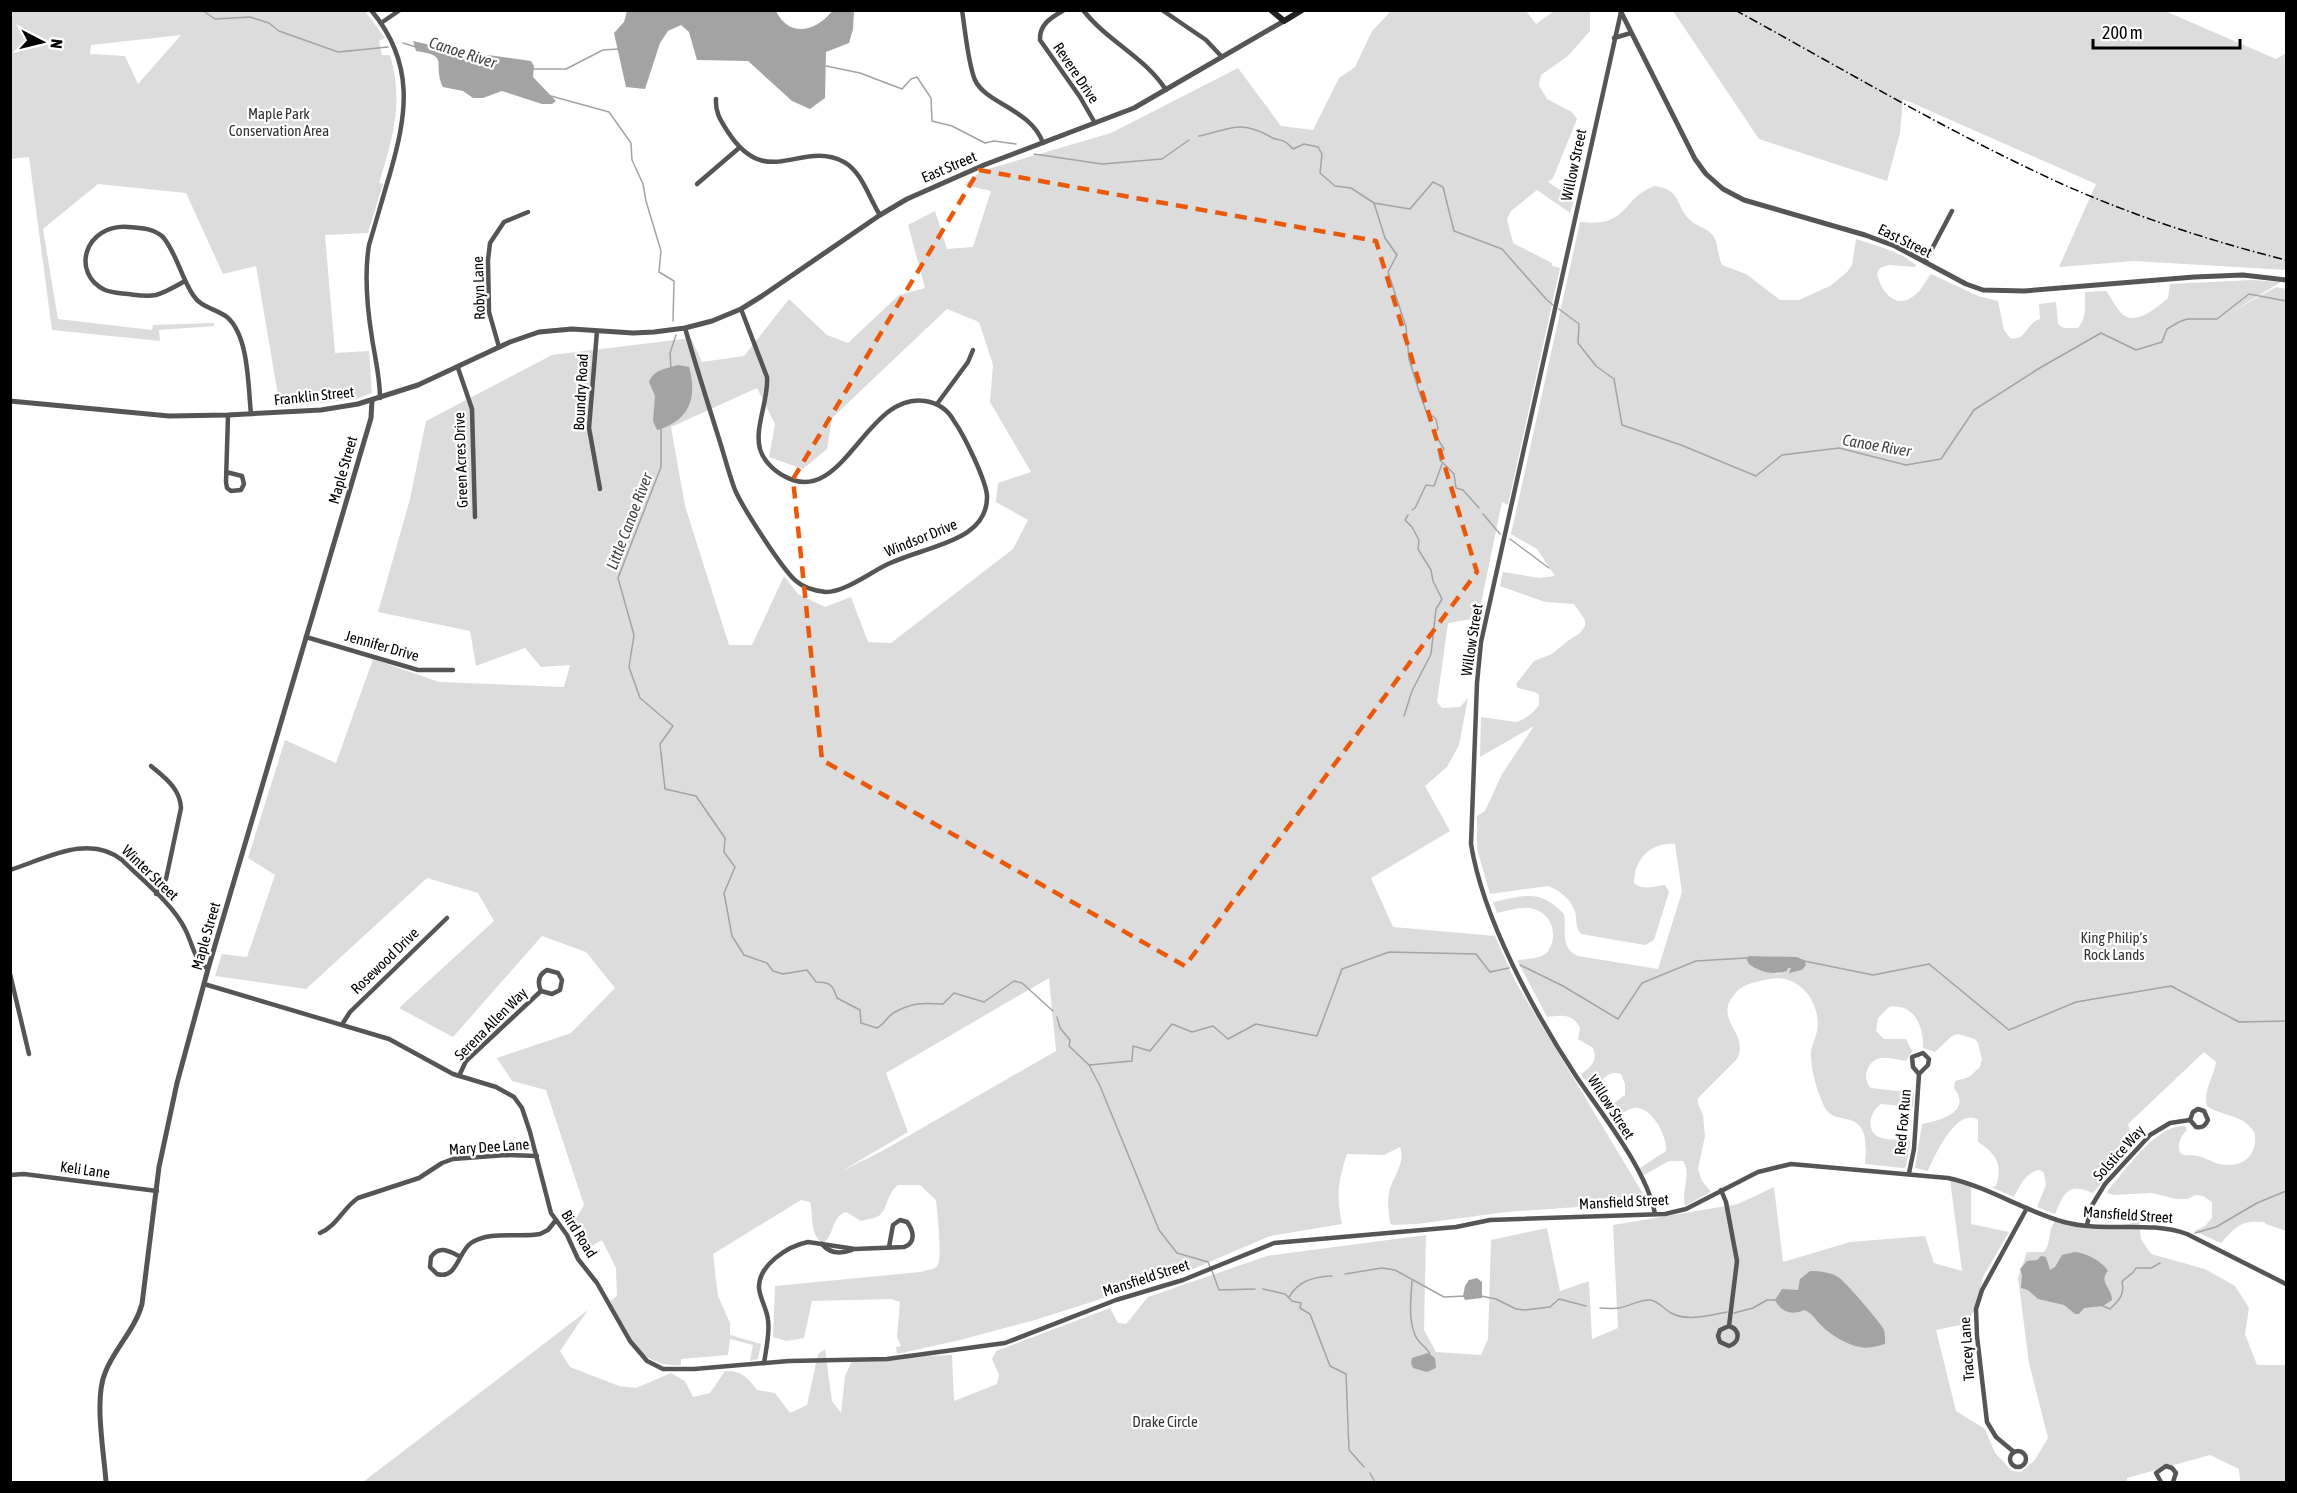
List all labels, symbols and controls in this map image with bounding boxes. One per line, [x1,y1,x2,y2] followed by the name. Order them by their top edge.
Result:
[12,12,72,72] north arrow
[2093,12,2240,50] scale bar
[2102,22,2143,43] text: 200 m
[427,33,500,72] water label: Canoe River
[47,38,66,50] text: N
[1050,39,1103,106] street label: Revere Drive
[229,105,329,139] park label: Maple Park Conservation Area
[1558,127,1589,202] street label: Willow Street
[919,147,979,186] street label: East Street
[1875,220,1935,261] street label: East Street
[469,256,488,320] street label: Robyn Lane
[570,353,591,431] street label: Boundry Road
[273,383,355,408] street label: Franklin Street
[450,412,471,508] street label: Green Acres Drive
[1841,430,1914,460] water label: Canoe River
[325,434,360,506] street label: Maple Street
[602,469,656,572] water label: Little Canoe River
[882,515,960,560] street label: Windsor Drive
[1457,603,1486,677] street label: Willow Street
[343,627,421,664] street label: Jennifer Drive
[119,842,182,904] street label: Winter Street
[188,900,223,972] street label: Maple Street
[347,924,422,997] street label: Rosewood Drive
[2080,929,2148,963] park label: King Philip’s Rock Lands
[451,984,530,1063] street label: Serena Allen Way
[1584,1072,1638,1142] street label: Willow Street
[1891,1088,1914,1156] street label: Red Fox Run
[2089,1122,2148,1184] street label: Solstice Way
[448,1135,530,1158] street label: Mary Dee Lane
[59,1158,111,1181] street label: Keli Lane
[1579,1191,1669,1212] street label: Mansfield Street
[2083,1203,2173,1226] street label: Mansfield Street
[558,1207,601,1261] street label: Bird Road
[1100,1256,1191,1299] street label: Mansfield Street
[1956,1316,1977,1382] street label: Tracey Lane
[1132,1413,1198,1430] park label: Drake Circle

